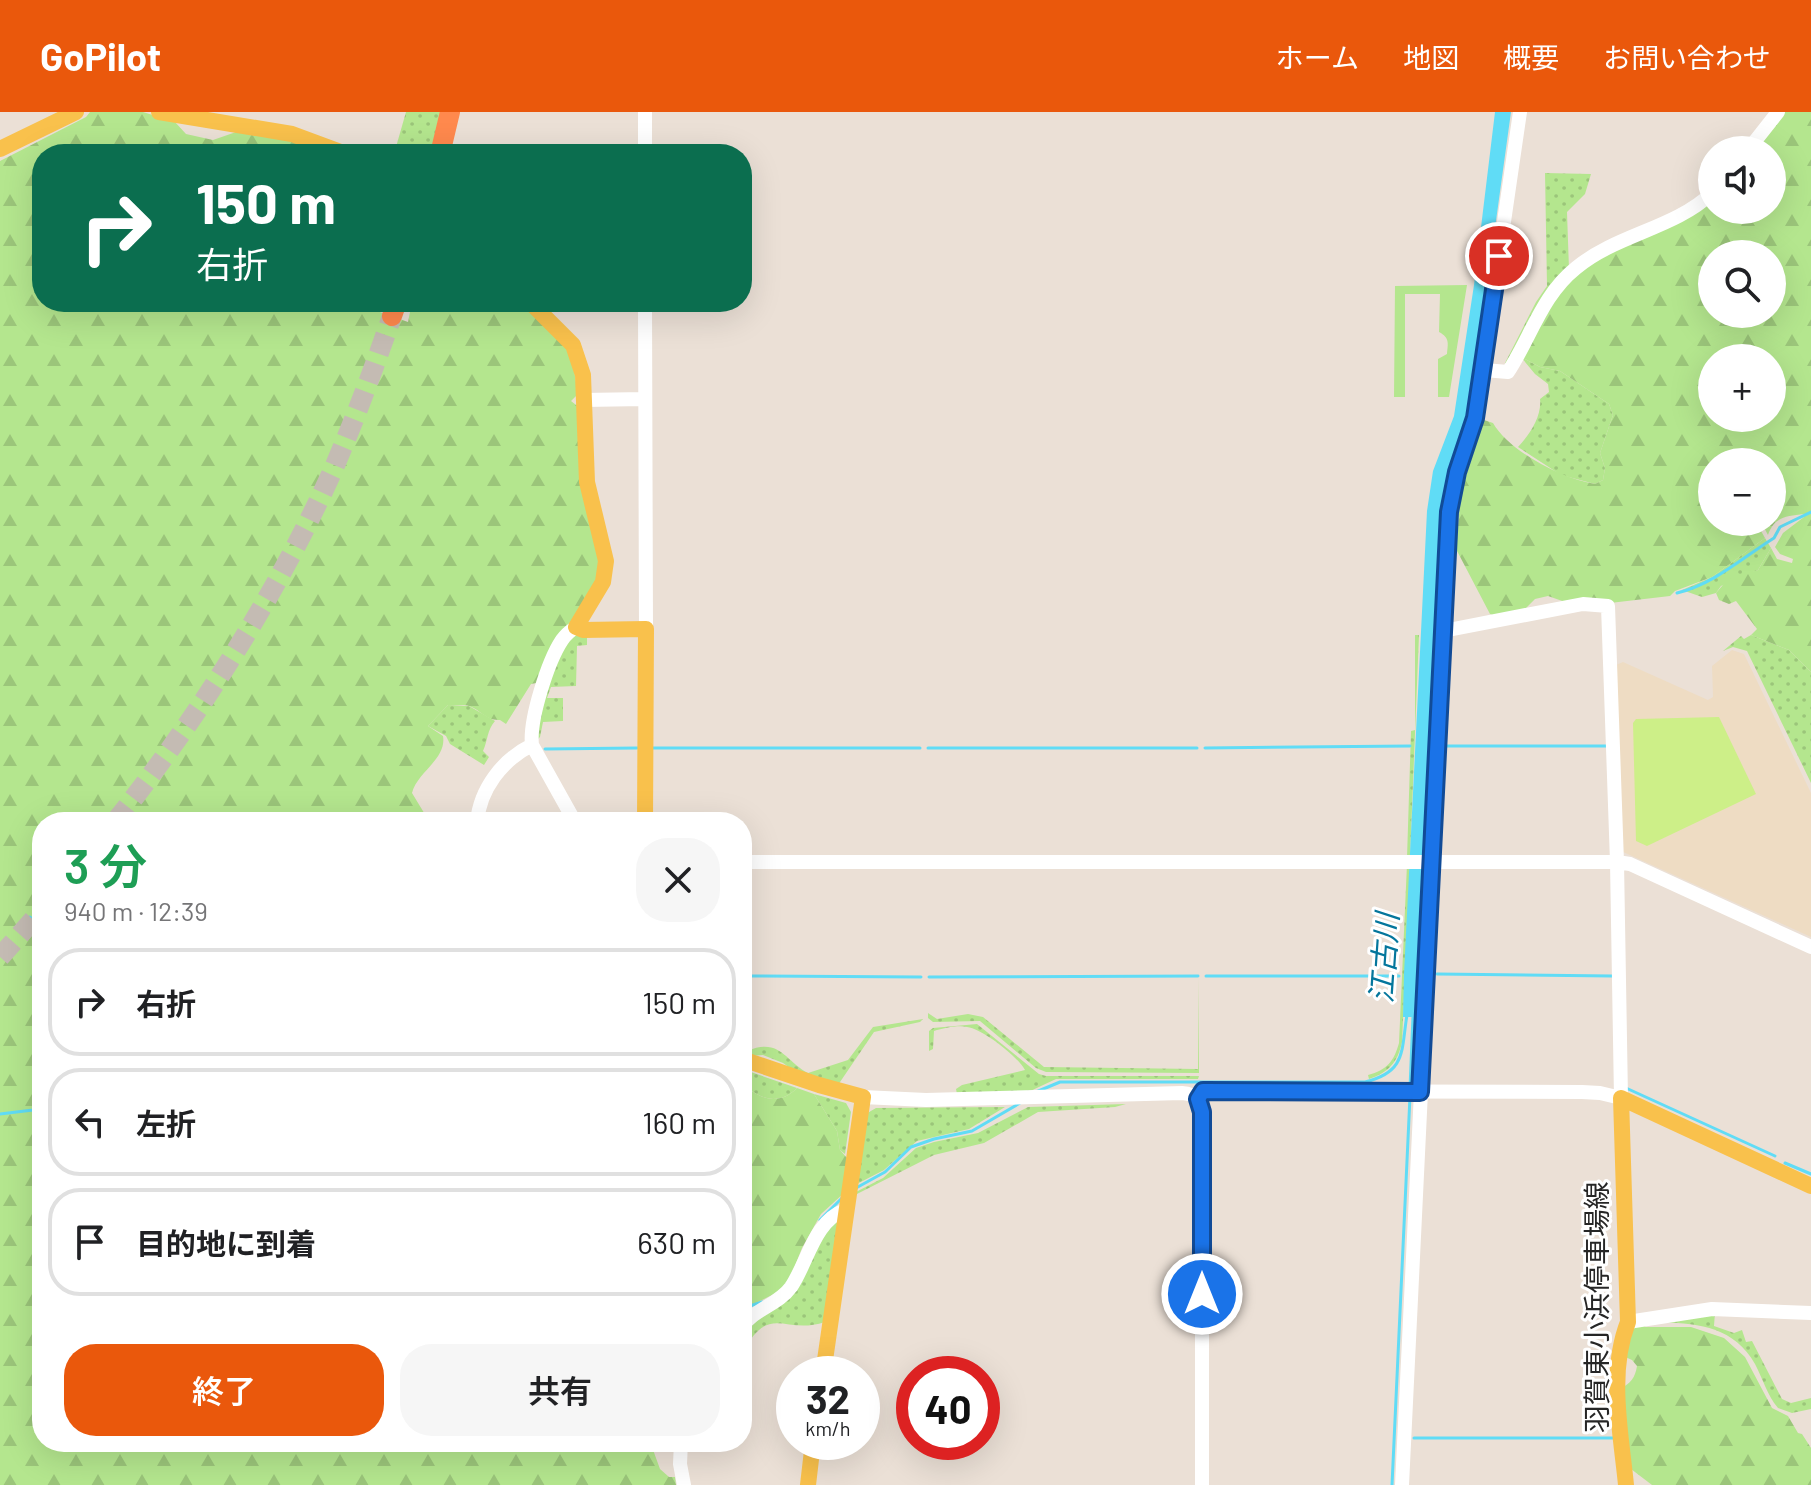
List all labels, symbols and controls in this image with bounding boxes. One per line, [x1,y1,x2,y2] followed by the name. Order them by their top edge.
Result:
[40,33,161,79] text: GoPilot
[1276,40,1359,74] text: ホーム
[1403,40,1459,74] text: 地図
[1503,40,1559,74] text: 概要
[1603,40,1771,74] text: お問い合わせ
[1698,136,1786,536] map controls
[1698,136,1786,224] button: sound
[196,168,336,235] text: 150 m
[64,176,168,280] icon: right
[1465,222,1533,290] pin
[1477,234,1521,278] icon: arrive
[1698,240,1786,328] button: search
[196,242,268,285] text: 右折
[1698,344,1786,432] button: +
[1698,448,1786,536] button: −
[64,836,147,894] text: 3 分
[636,838,720,922] button: close
[64,895,208,926] text: 940 m · 12:39
[1362,909,1404,1004] water label: 江古川
[68,980,112,1024] icon: right
[642,984,716,1020] text: 150 m
[136,985,196,1021] text: 右折
[68,1100,112,1144] icon: left
[642,1104,716,1140] text: 160 m
[136,1105,196,1141] text: 左折
[1579,1181,1613,1433] street label: 羽賀東小浜停車場線
[68,1220,112,1264] icon: arrive
[637,1224,716,1260] text: 630 m
[136,1225,316,1261] text: 目的地に到着
[1160,1252,1244,1336] position arrow
[64,1344,384,1436] button: 終了
[400,1344,720,1436] button: 共有
[896,1356,1000,1460] speed limit sign: 40
[806,1374,850,1422] text: 32
[805,1416,851,1440] text: km/h

